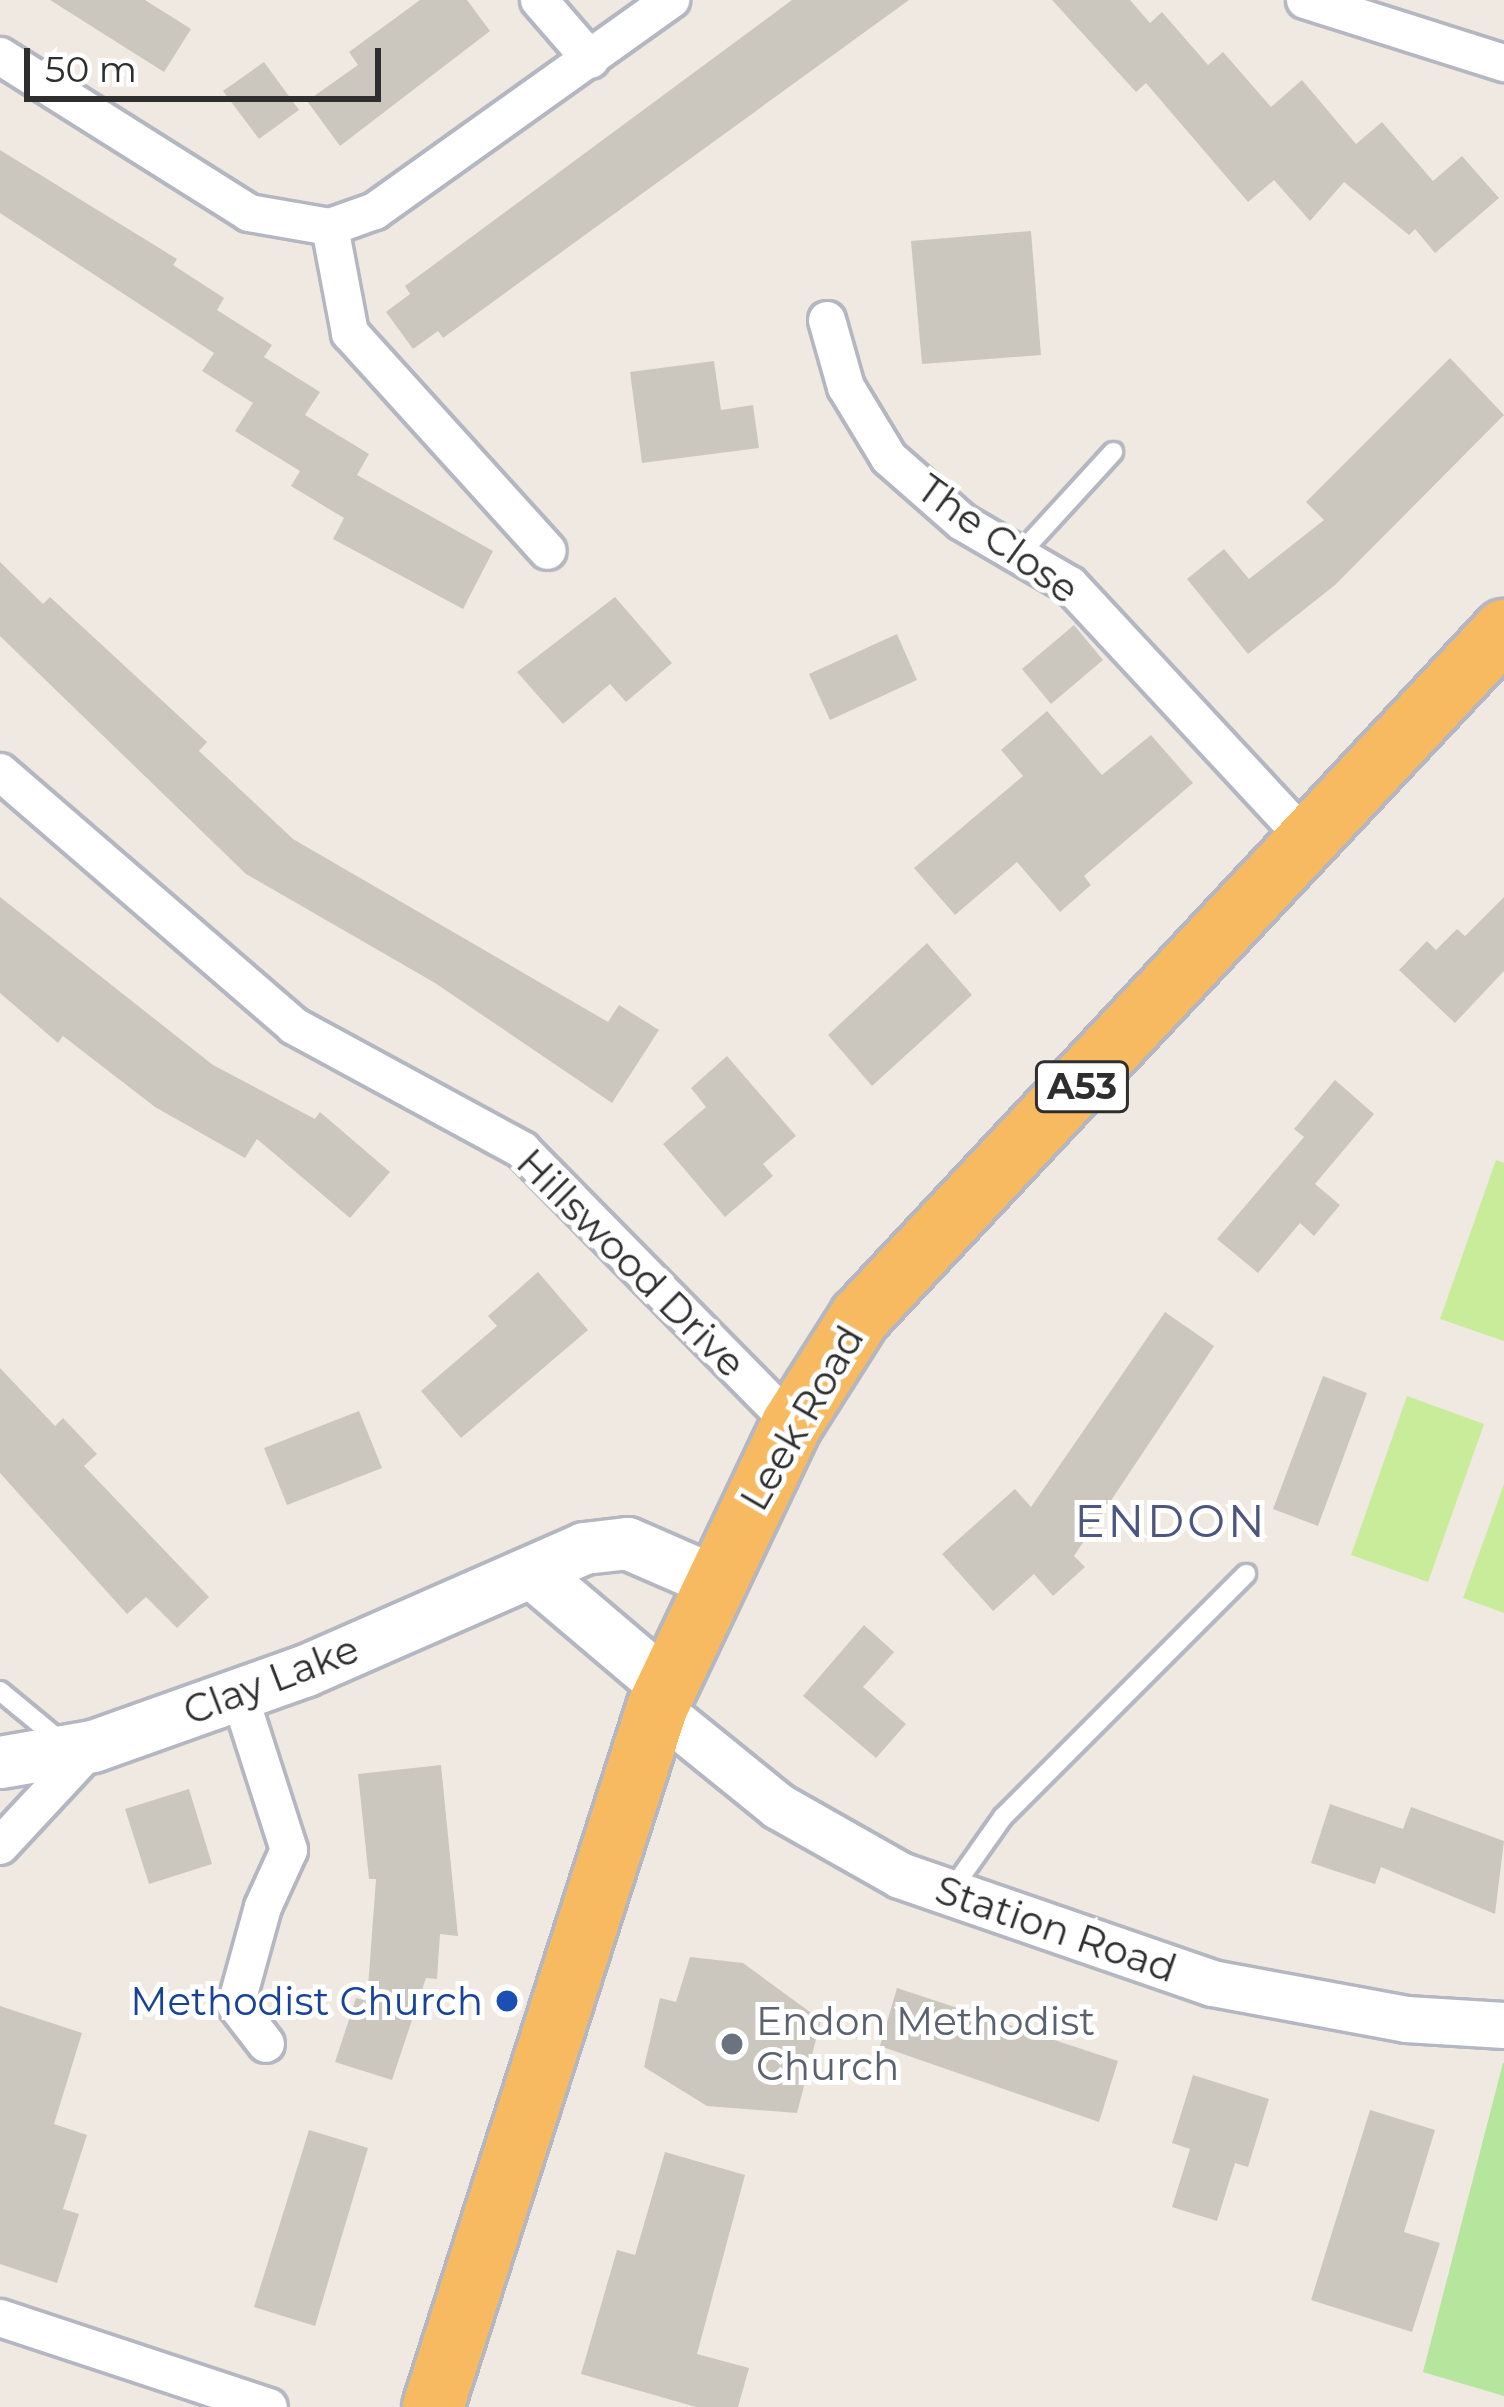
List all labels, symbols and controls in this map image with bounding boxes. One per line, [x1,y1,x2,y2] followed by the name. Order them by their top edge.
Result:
[30,24,387,98] scale bar
[45,47,137,91] text: 50 m
[908,465,1088,613] street label: The Close
[1034,1057,1130,1117] road number: A53
[507,1139,755,1387] street label: Hillswood Drive
[730,1317,874,1519] street label: Leek Road
[1074,1494,1268,1548] district label: ENDON
[177,1625,365,1735] street label: Clay Lake
[930,1866,1182,1992] street label: Station Road
[130,1978,483,2024] place label: Methodist Church
[494,1988,520,2014] marker: Methodist Church
[756,1999,1095,2090] place label: Endon Methodist Church
[719,2031,745,2057] marker: Endon Methodist Church

